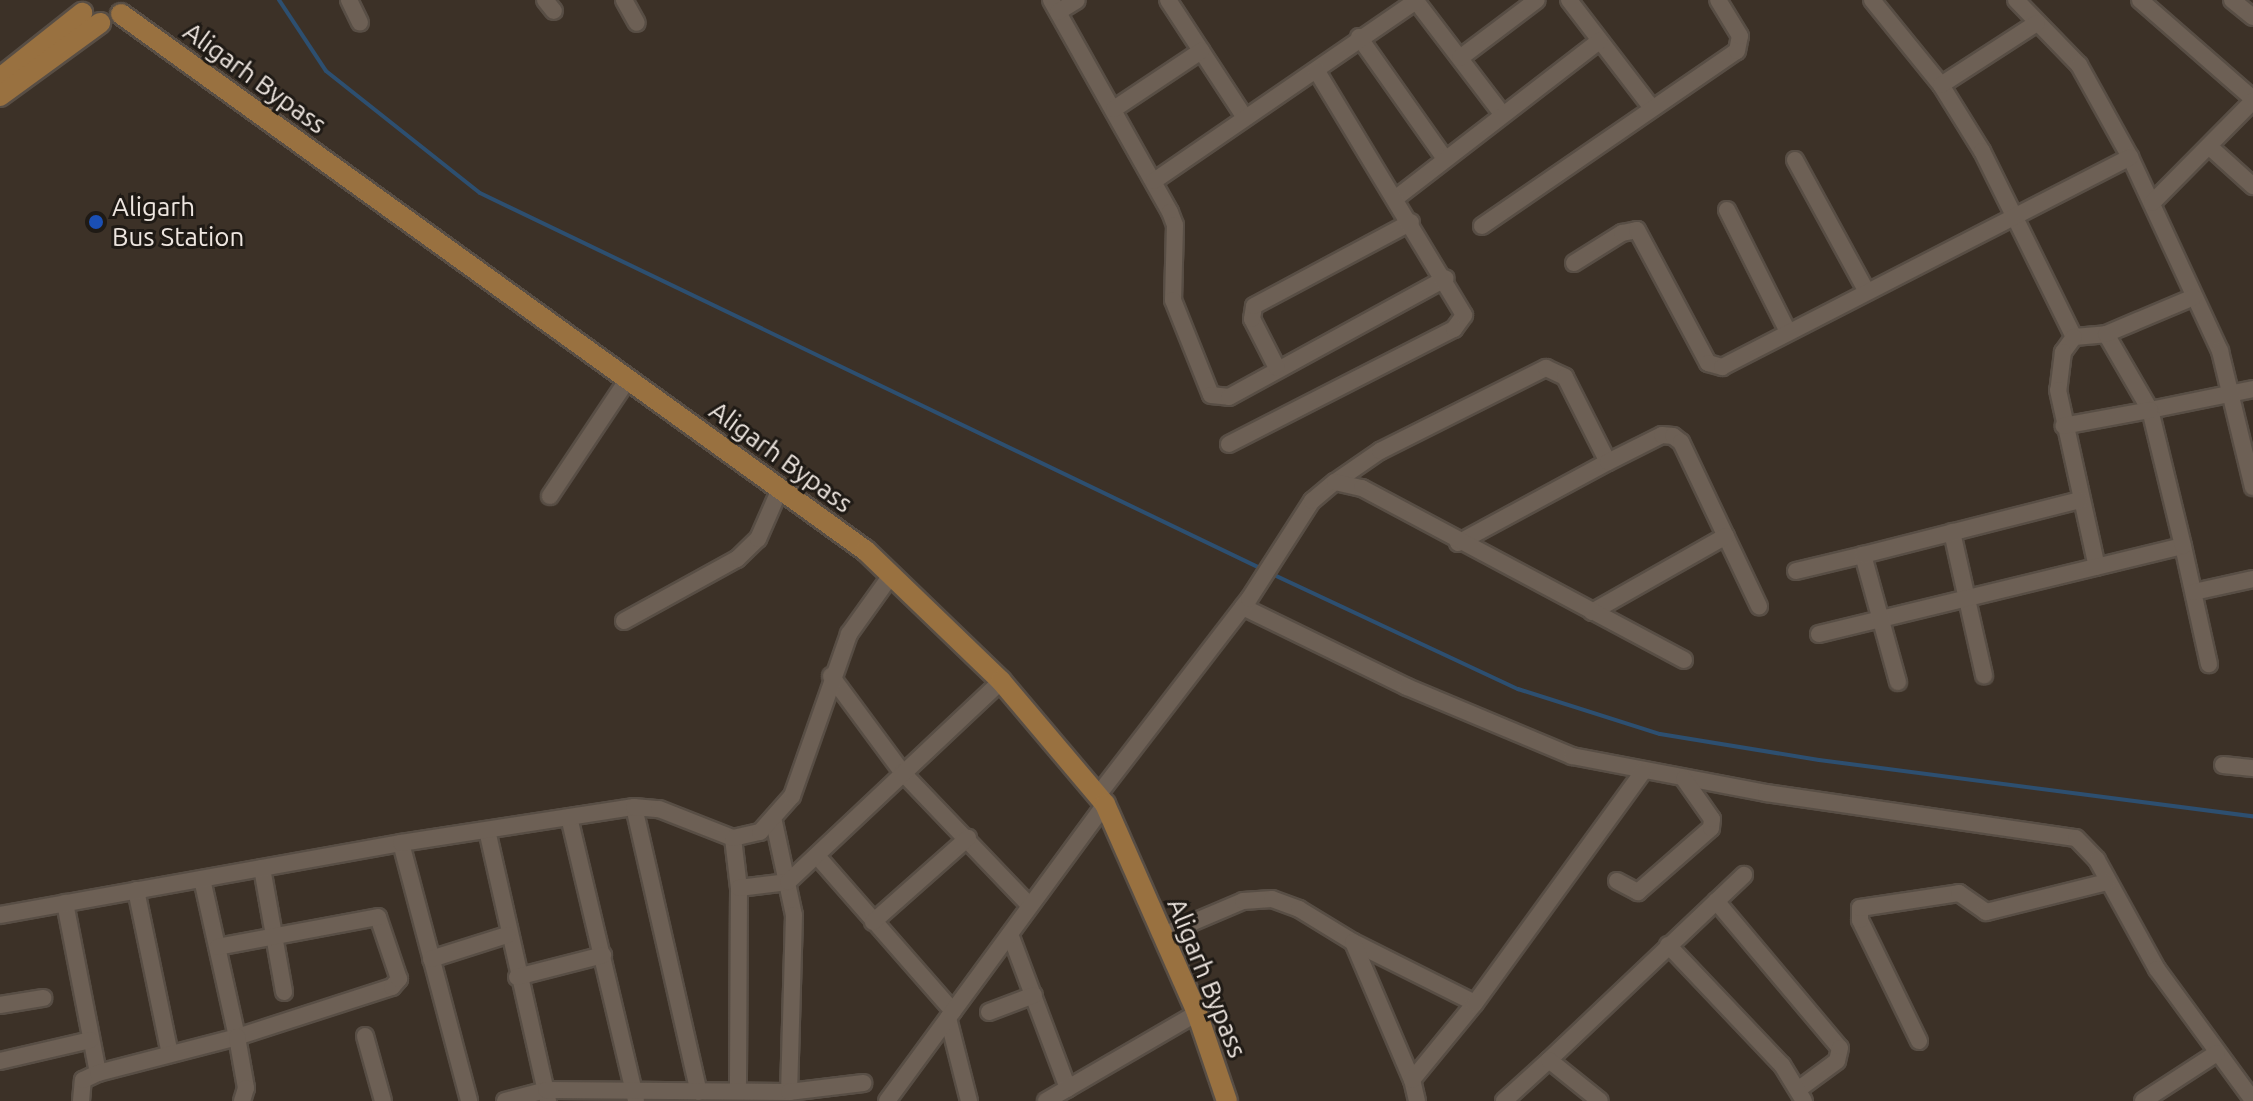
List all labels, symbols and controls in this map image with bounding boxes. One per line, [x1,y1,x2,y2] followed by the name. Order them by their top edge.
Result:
[177,16,333,140] street label: Aligarh Bypass
[112,191,244,252] place label: Aligarh Bus Station
[87,213,105,231] marker: Aligarh Bus Station
[703,395,859,519] street label: Aligarh Bypass
[1161,894,1253,1062] street label: Aligarh Bypass

